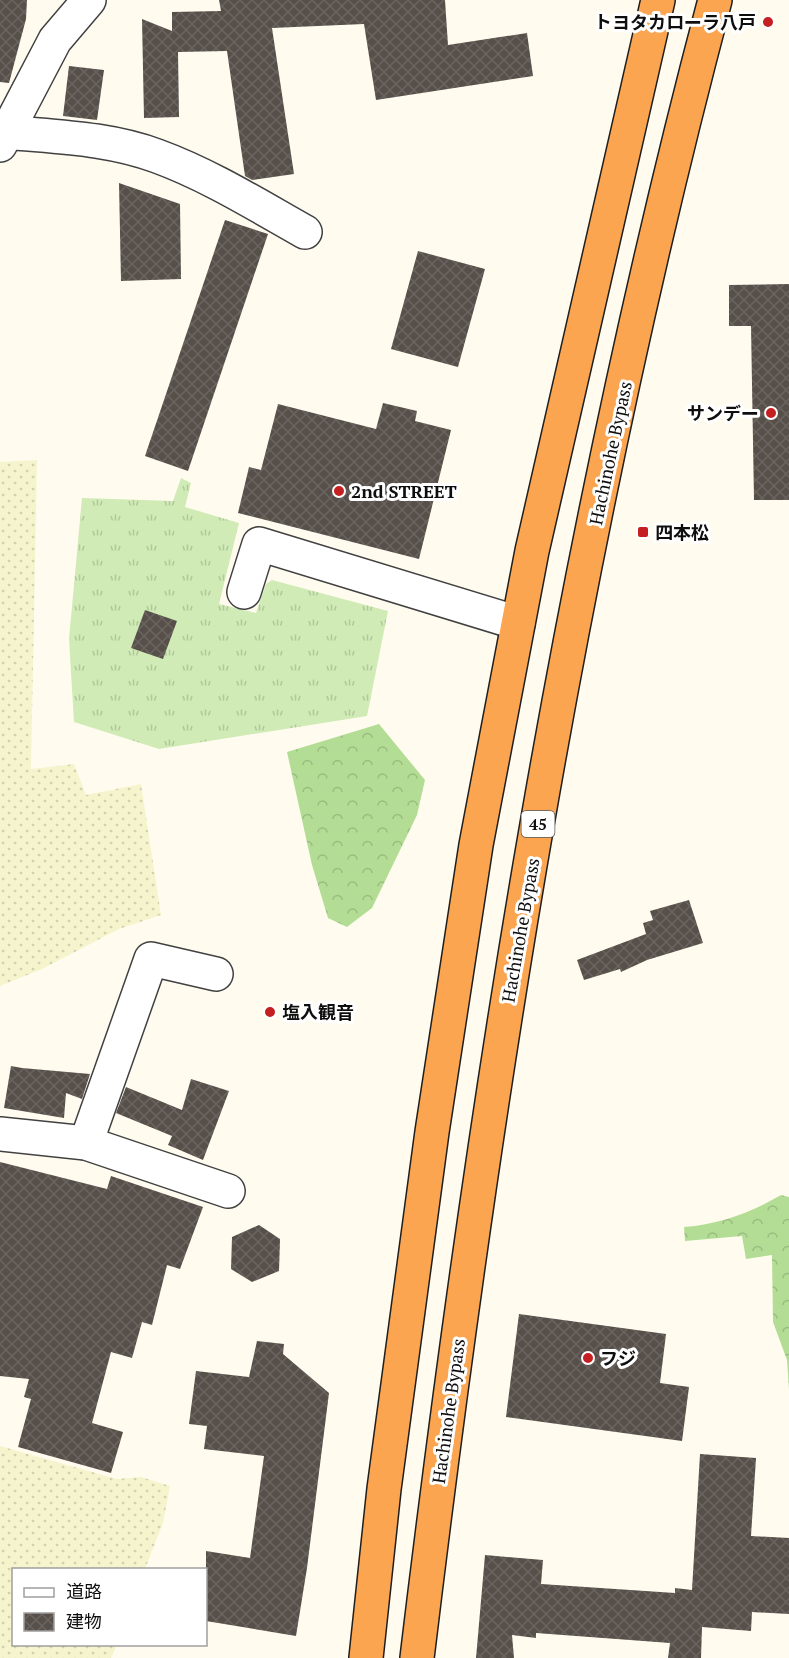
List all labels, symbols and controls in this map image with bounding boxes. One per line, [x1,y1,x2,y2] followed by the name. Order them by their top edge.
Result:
[594,10,756,34] place label: トヨタカローラ八戸
[761,15,775,29] marker: トヨタカローラ八戸
[583,379,637,527] street label: Hachinohe Bypass
[687,401,759,425] place label: サンデー
[764,406,778,420] marker: サンデー
[351,479,457,503] place label: 2nd STREET
[332,484,346,498] marker: 2nd STREET
[655,520,709,544] place label: 四本松
[636,525,650,539] marker: 四本松
[522,811,554,837] road number: 45
[495,856,545,1004] street label: Hachinohe Bypass
[282,1000,354,1024] place label: 塩入観音
[263,1005,277,1019] marker: 塩入観音
[426,1337,470,1485] street label: Hachinohe Bypass
[600,1346,636,1370] place label: フジ
[581,1351,595,1365] marker: フジ
[12,1568,207,1646] legend
[66,1579,102,1603] text: 道路
[66,1609,102,1633] text: 建物

